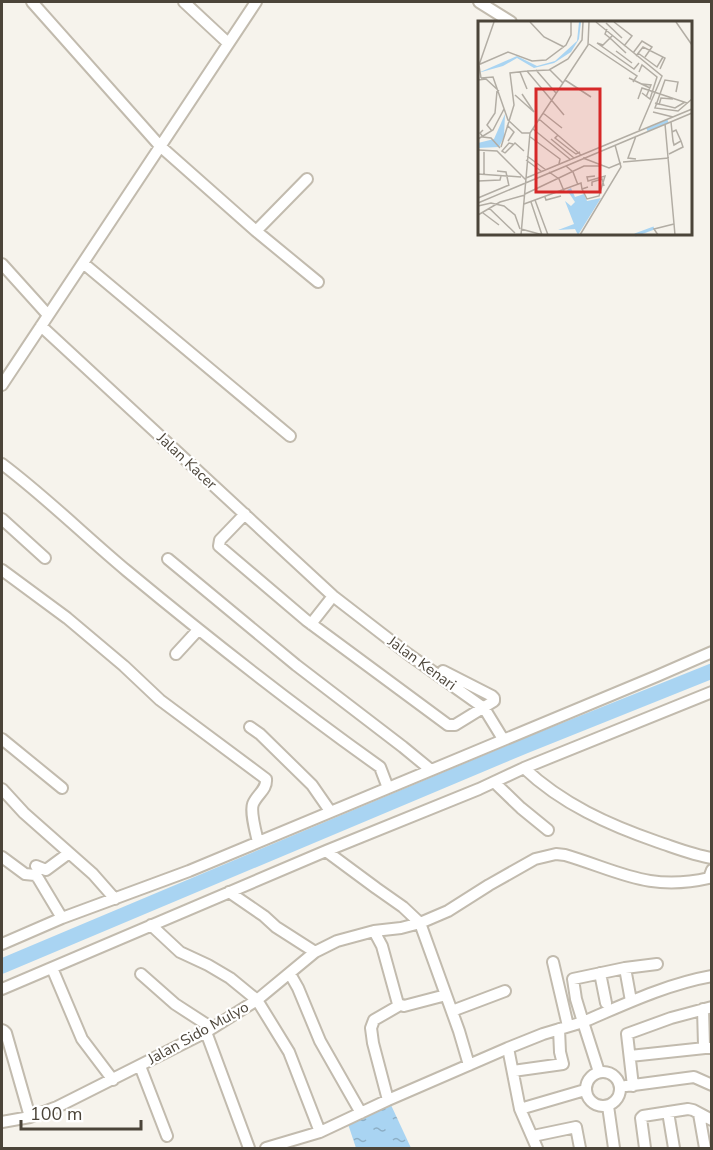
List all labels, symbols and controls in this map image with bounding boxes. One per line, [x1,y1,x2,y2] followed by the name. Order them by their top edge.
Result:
[478,21,692,236] inset map
[152,427,222,494] street label: Jalan Kacer
[383,631,460,695] street label: Jalan Kenari
[143,997,252,1070] street label: Jalan Sido Mulyo
[21,1093,141,1131] scale bar
[30,1102,82,1126] text: 100 m

